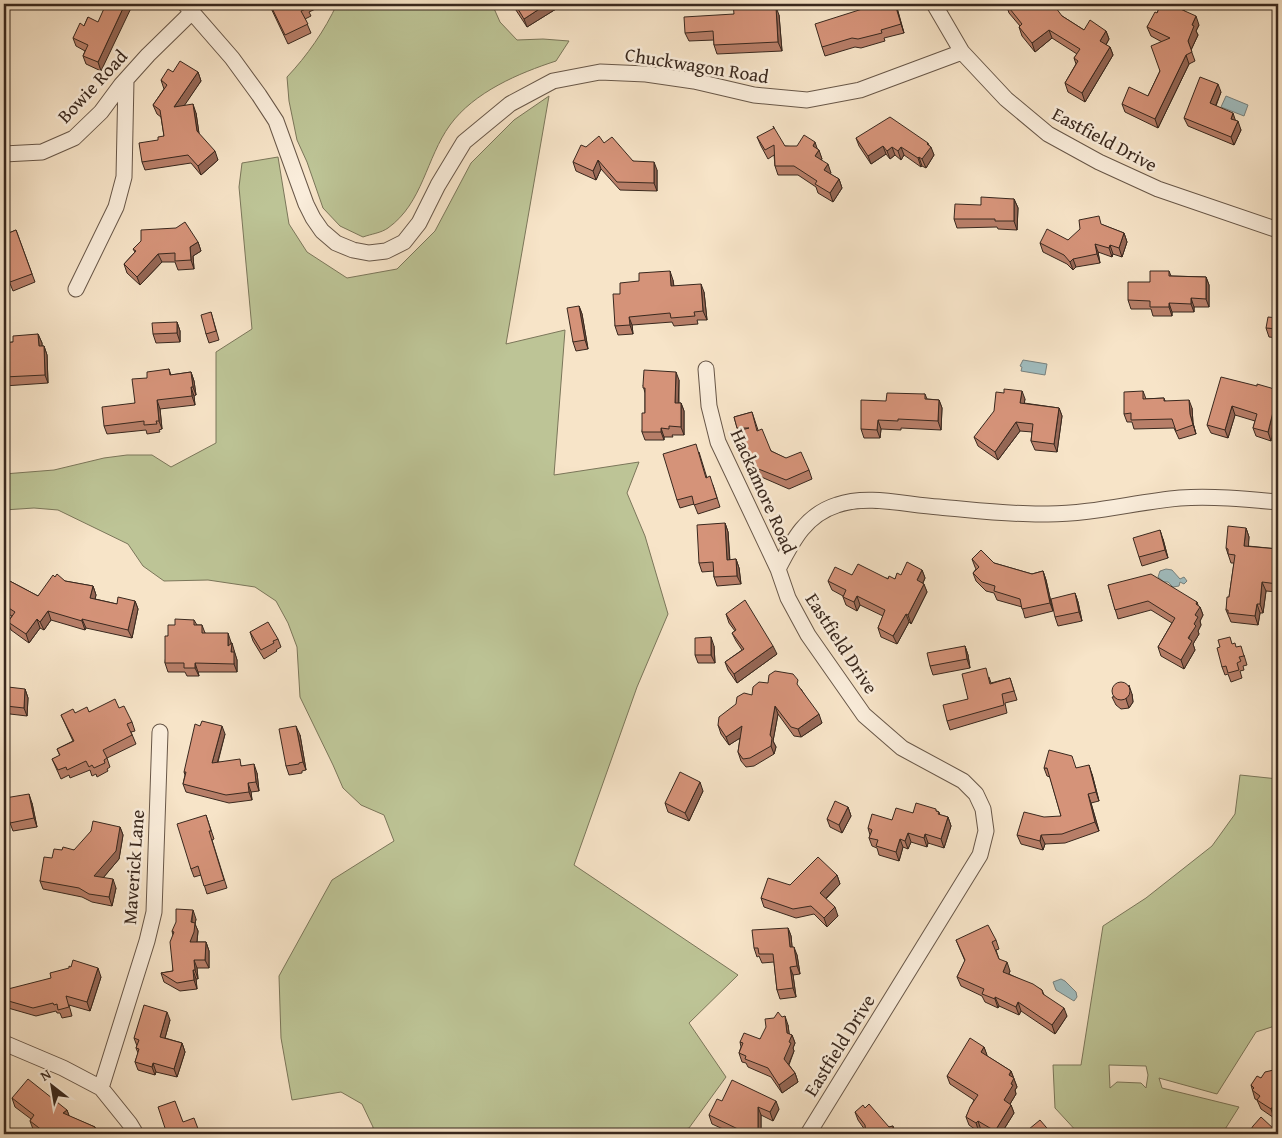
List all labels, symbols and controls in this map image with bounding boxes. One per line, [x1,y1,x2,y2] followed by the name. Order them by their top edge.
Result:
[623,40,772,90] street label: Chuckwagon Road
[50,42,134,129] street label: Bowie Road
[1047,100,1163,179] street label: Eastfield Drive
[724,424,804,559] street label: Hackamore Road
[799,587,885,699] street label: Eastfield Drive
[115,809,151,925] street label: Maverick Lane
[797,989,882,1101] street label: Eastfield Drive
[28,1060,78,1110] north arrow
[36,1064,55,1086] text: N

